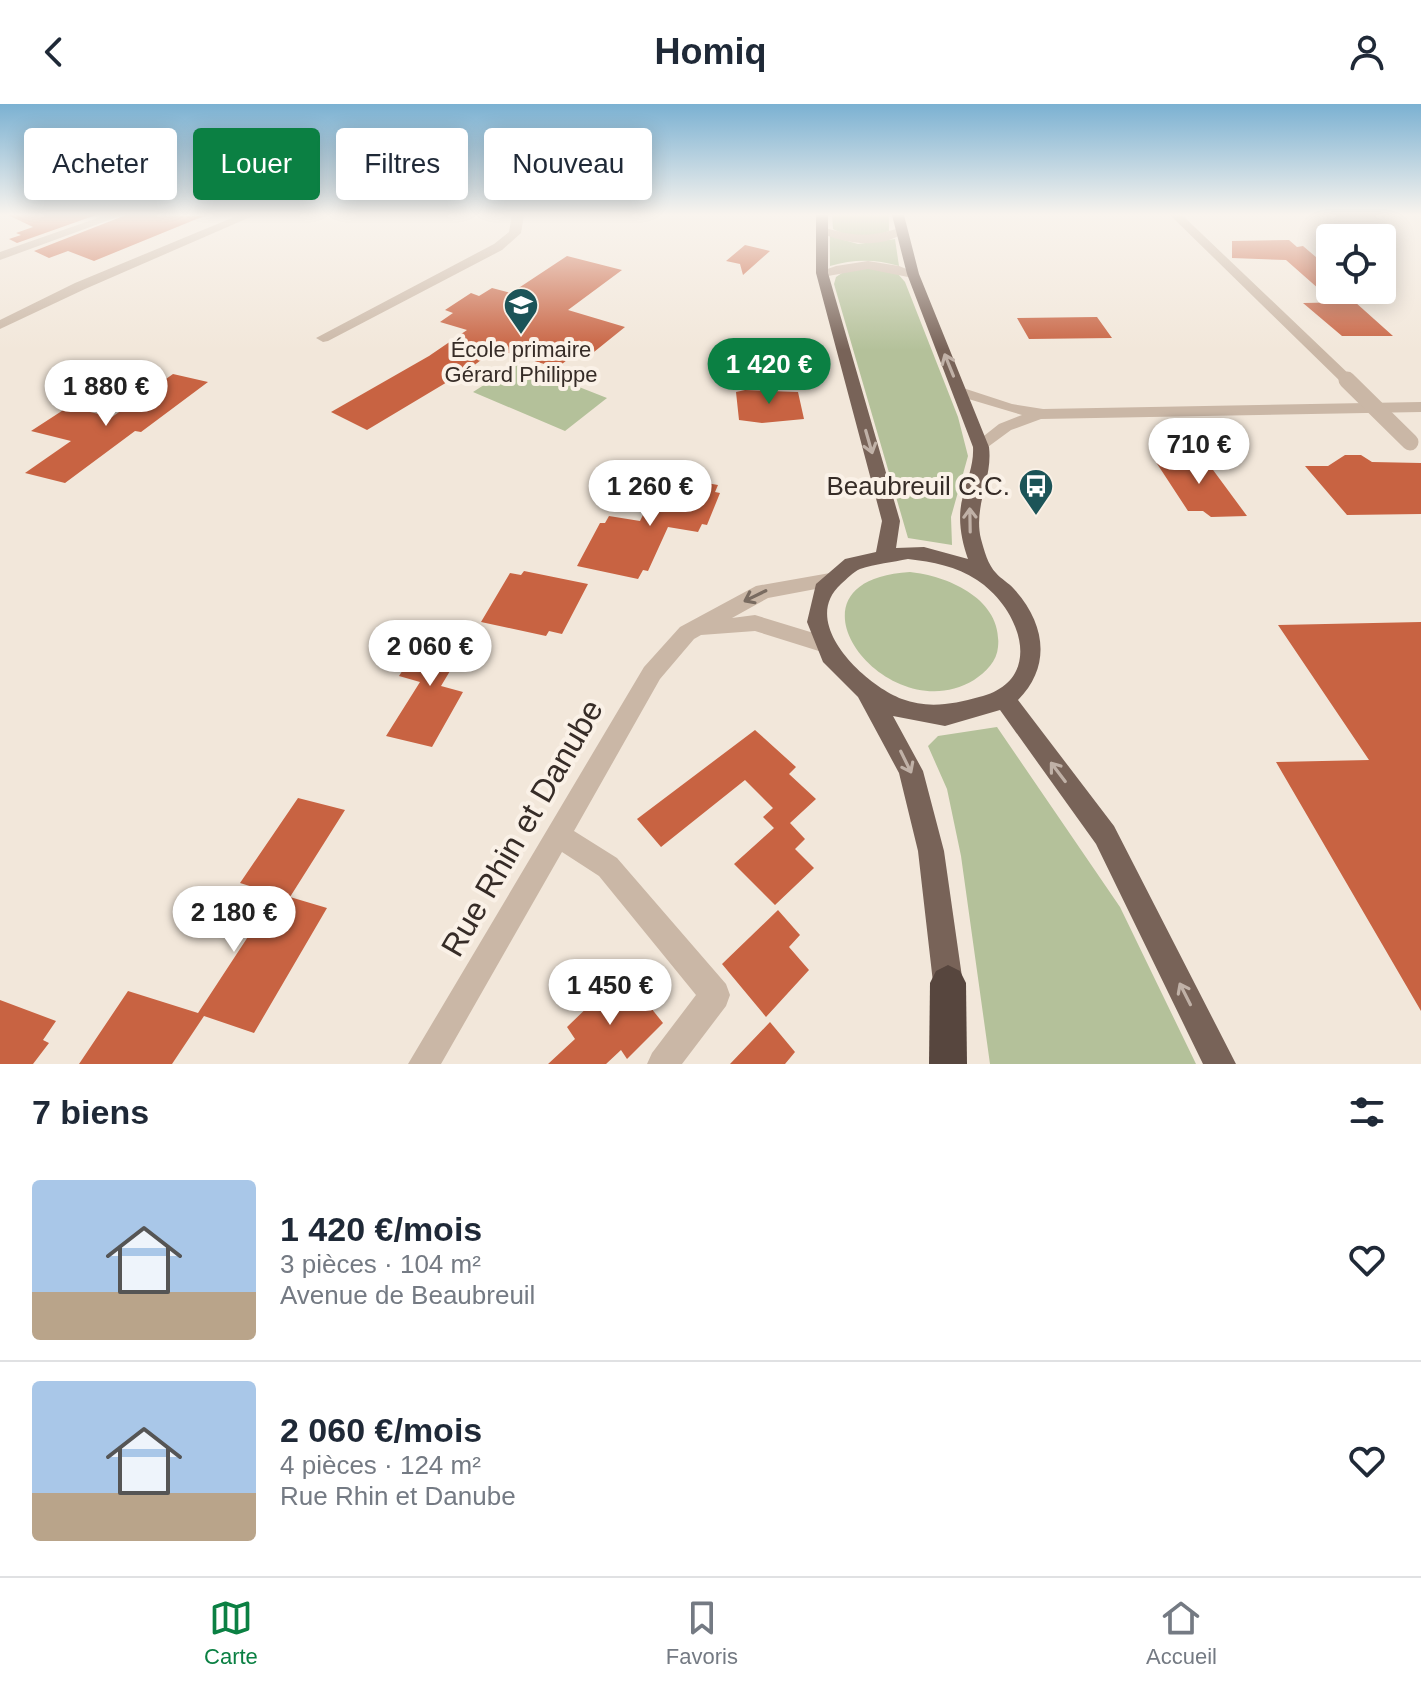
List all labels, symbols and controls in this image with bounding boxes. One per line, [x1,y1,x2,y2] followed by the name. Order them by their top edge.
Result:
[32,30,76,74] icon: back
[1345,30,1389,74] icon: person
[655,31,767,72] text: Homiq
[24,128,177,200] chip: Acheter
[193,128,320,200] chip: Louer
[336,128,468,200] chip: Filtres
[484,128,652,200] chip: Nouveau
[1316,224,1396,304] map controls
[1316,224,1396,304] button: locate
[502,286,540,336] school or university icon: École primaire Gérard Philippe
[445,337,597,387] place label: École primaire Gérard Philippe
[695,338,843,406] pin: 1 420 €
[726,349,812,379] text: 1 420 €
[941,353,955,378] one-way arrow
[32,360,180,428] pin: 1 880 €
[63,371,149,401] text: 1 880 €
[1143,418,1255,486] pin: 710 €
[862,428,877,454] one-way arrow
[1166,429,1232,459] text: 710 €
[576,460,724,528] pin: 1 260 €
[1017,467,1055,517] bus stop icon: Beaubreuil C.C.
[607,471,693,501] text: 1 260 €
[826,471,1010,501] place label: Beaubreuil C.C.
[963,507,978,534] one-way arrow
[743,589,767,604] one-way arrow
[356,620,504,688] pin: 2 060 €
[387,631,473,661] text: 2 060 €
[434,693,610,963] street label: Rue Rhin et Danube
[899,750,914,774] one-way arrow
[1050,762,1067,784] one-way arrow
[160,886,308,954] pin: 2 180 €
[191,897,277,927] text: 2 180 €
[536,959,684,1027] pin: 1 450 €
[567,970,653,1000] text: 1 450 €
[1177,983,1192,1007] one-way arrow
[1345,1090,1389,1134] icon: filters
[32,1093,149,1131] text: 7 biens
[280,1210,482,1248] text: 1 420 €/mois
[96,1212,192,1308] icon: home
[1345,1238,1389,1282] icon: heart
[280,1249,481,1279] text: 3 pièces · 104 m²
[280,1280,535,1310] text: Avenue de Beaubreuil
[280,1411,482,1449] text: 2 060 €/mois
[96,1413,192,1509] icon: home
[1345,1439,1389,1483] icon: heart
[280,1450,481,1480] text: 4 pièces · 124 m²
[280,1481,516,1511] text: Rue Rhin et Danube
[204,1596,258,1670] tab: Carte
[666,1596,738,1670] tab: Favoris
[1146,1596,1217,1670] tab: Accueil

